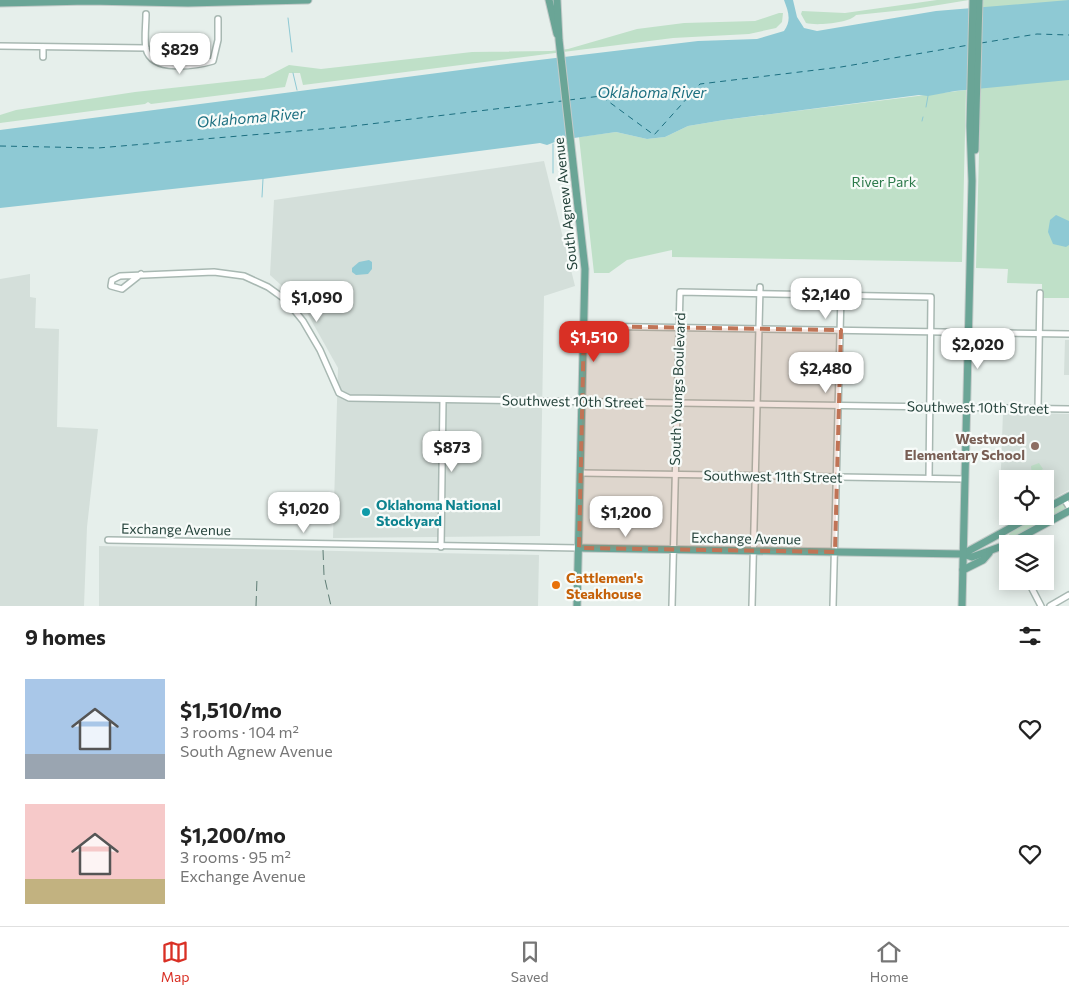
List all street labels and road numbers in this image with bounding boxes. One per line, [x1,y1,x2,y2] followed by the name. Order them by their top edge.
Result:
[550,137,580,271] street label: South Agnew Avenue
[666,312,688,466] street label: South Youngs Boulevard
[502,391,645,411] street label: Southwest 10th Street
[907,397,1050,417] street label: Southwest 10th Street
[703,466,843,486] street label: Southwest 11th Street
[121,520,231,538] street label: Exchange Avenue
[691,529,801,547] street label: Exchange Avenue

